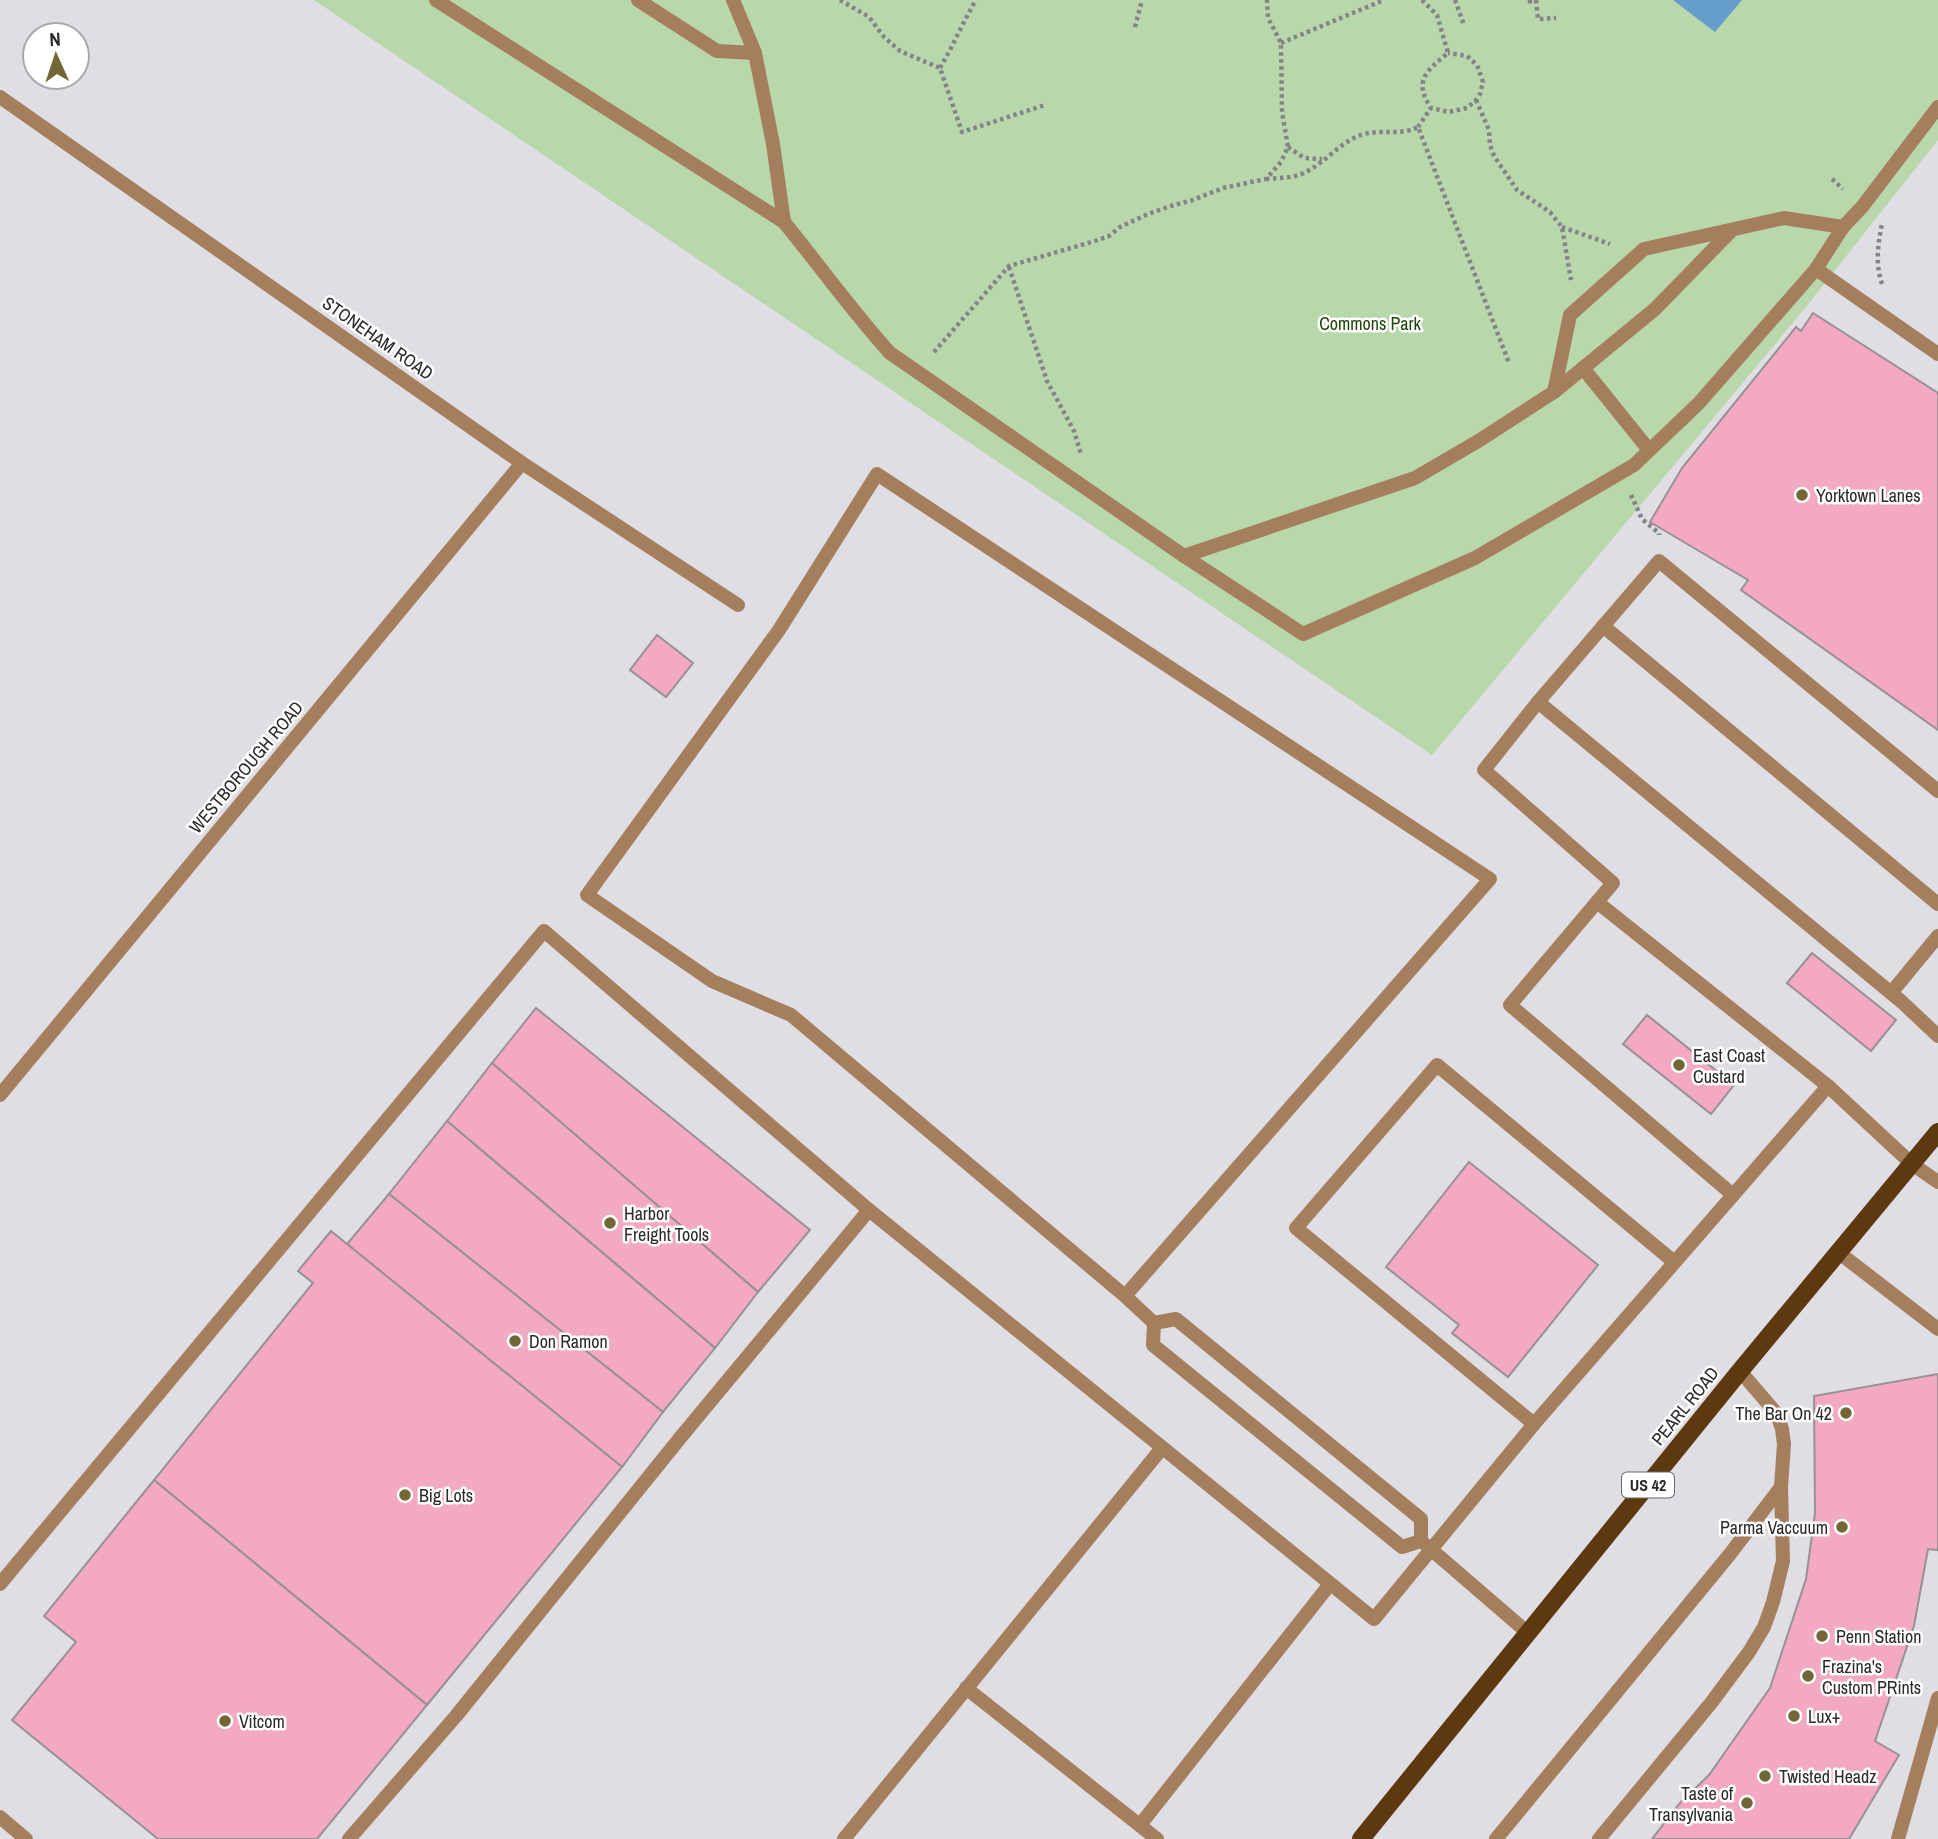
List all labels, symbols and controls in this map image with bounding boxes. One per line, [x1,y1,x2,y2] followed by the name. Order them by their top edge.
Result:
[21,21,91,91] north arrow
[49,26,61,52] text: N
[318,290,438,386] street label: STONEHAM ROAD
[1319,311,1421,336] park label: Commons Park
[1816,483,1921,508] place label: Yorktown Lanes
[1794,487,1810,503] marker: Yorktown Lanes
[183,696,309,838] street label: WESTBOROUGH ROAD
[1693,1043,1765,1089] place label: East Coast Custard
[1671,1057,1687,1073] marker: East Coast Custard
[624,1201,709,1247] place label: Harbor Freight Tools
[602,1215,618,1231] marker: Harbor Freight Tools
[529,1329,608,1354] place label: Don Ramon
[507,1333,523,1349] marker: Don Ramon
[1646,1361,1724,1451] street label: PEARL ROAD
[1735,1401,1832,1426] place label: The Bar On 42
[1838,1405,1854,1421] marker: The Bar On 42
[1622,1472,1674,1498] road number: US 42
[419,1483,473,1508] place label: Big Lots
[397,1487,413,1503] marker: Big Lots
[1720,1515,1828,1540] place label: Parma Vaccuum
[1834,1519,1850,1535] marker: Parma Vaccuum
[1836,1624,1921,1649] place label: Penn Station
[1814,1628,1830,1644] marker: Penn Station
[1822,1654,1921,1700] place label: Frazina's Custom PRints
[1800,1668,1816,1684] marker: Frazina's Custom PRints
[1808,1704,1840,1729] place label: Lux+
[1786,1708,1802,1724] marker: Lux+
[239,1709,285,1734] place label: Vitcom
[217,1713,233,1729] marker: Vitcom
[1779,1764,1877,1789] place label: Twisted Headz
[1757,1768,1773,1784] marker: Twisted Headz
[1649,1781,1734,1827] place label: Taste of Transylvania
[1739,1795,1755,1811] marker: Taste of Transylvania

